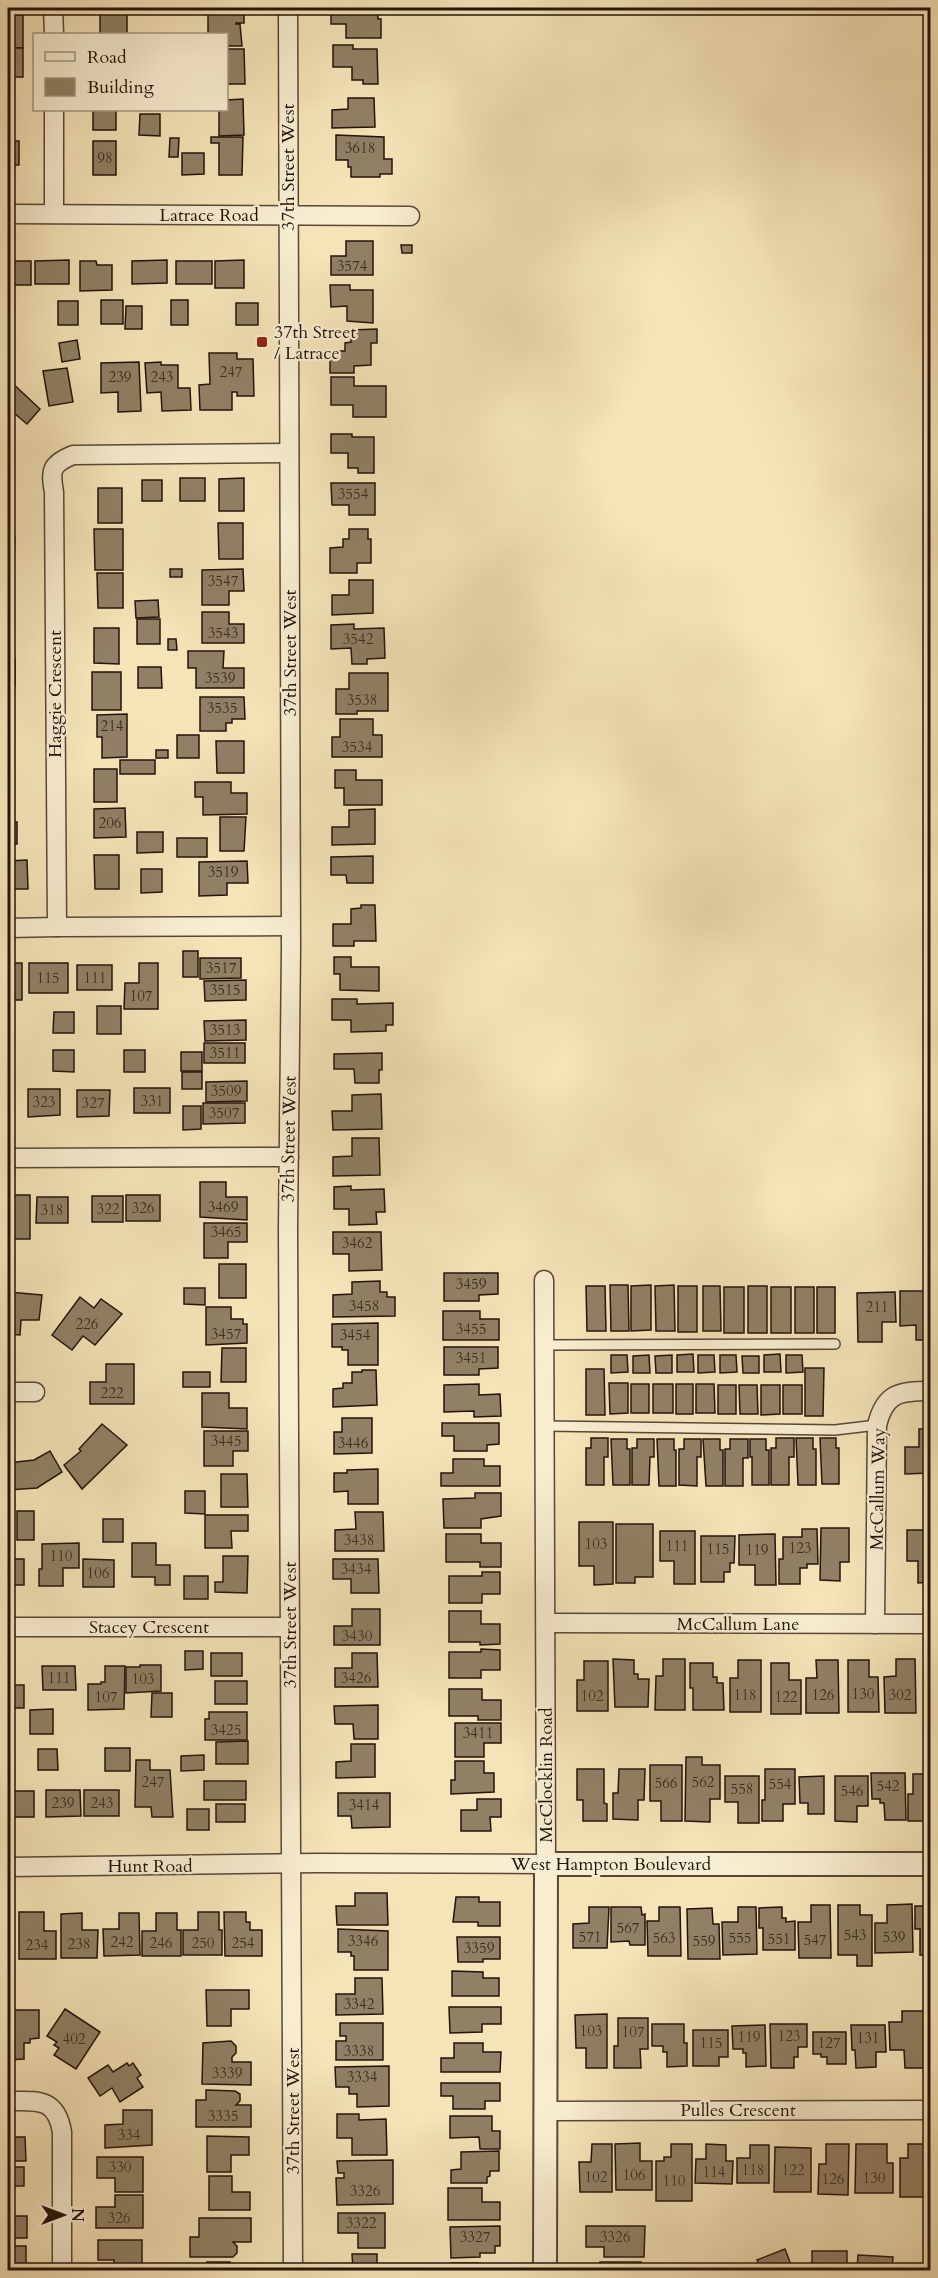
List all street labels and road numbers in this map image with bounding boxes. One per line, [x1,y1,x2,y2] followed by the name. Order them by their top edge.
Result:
[276,103,301,230] street label: 37th Street West
[159,203,259,228] street label: Latrace Road
[278,589,303,716] street label: 37th Street West
[43,630,68,758] street label: Haggie Crescent
[275,1075,303,1203] street label: 37th Street West
[864,1427,892,1551] street label: McCallum Way
[278,1561,303,1688] street label: 37th Street West
[677,1612,799,1637] street label: McCallum Lane
[89,1615,209,1640] street label: Stacey Crescent
[534,1707,559,1843] street label: McClocklin Road
[510,1852,712,1877] street label: West Hampton Boulevard
[107,1854,193,1879] street label: Hunt Road
[281,2047,306,2174] street label: 37th Street West
[680,2098,796,2123] street label: Pulles Crescent

